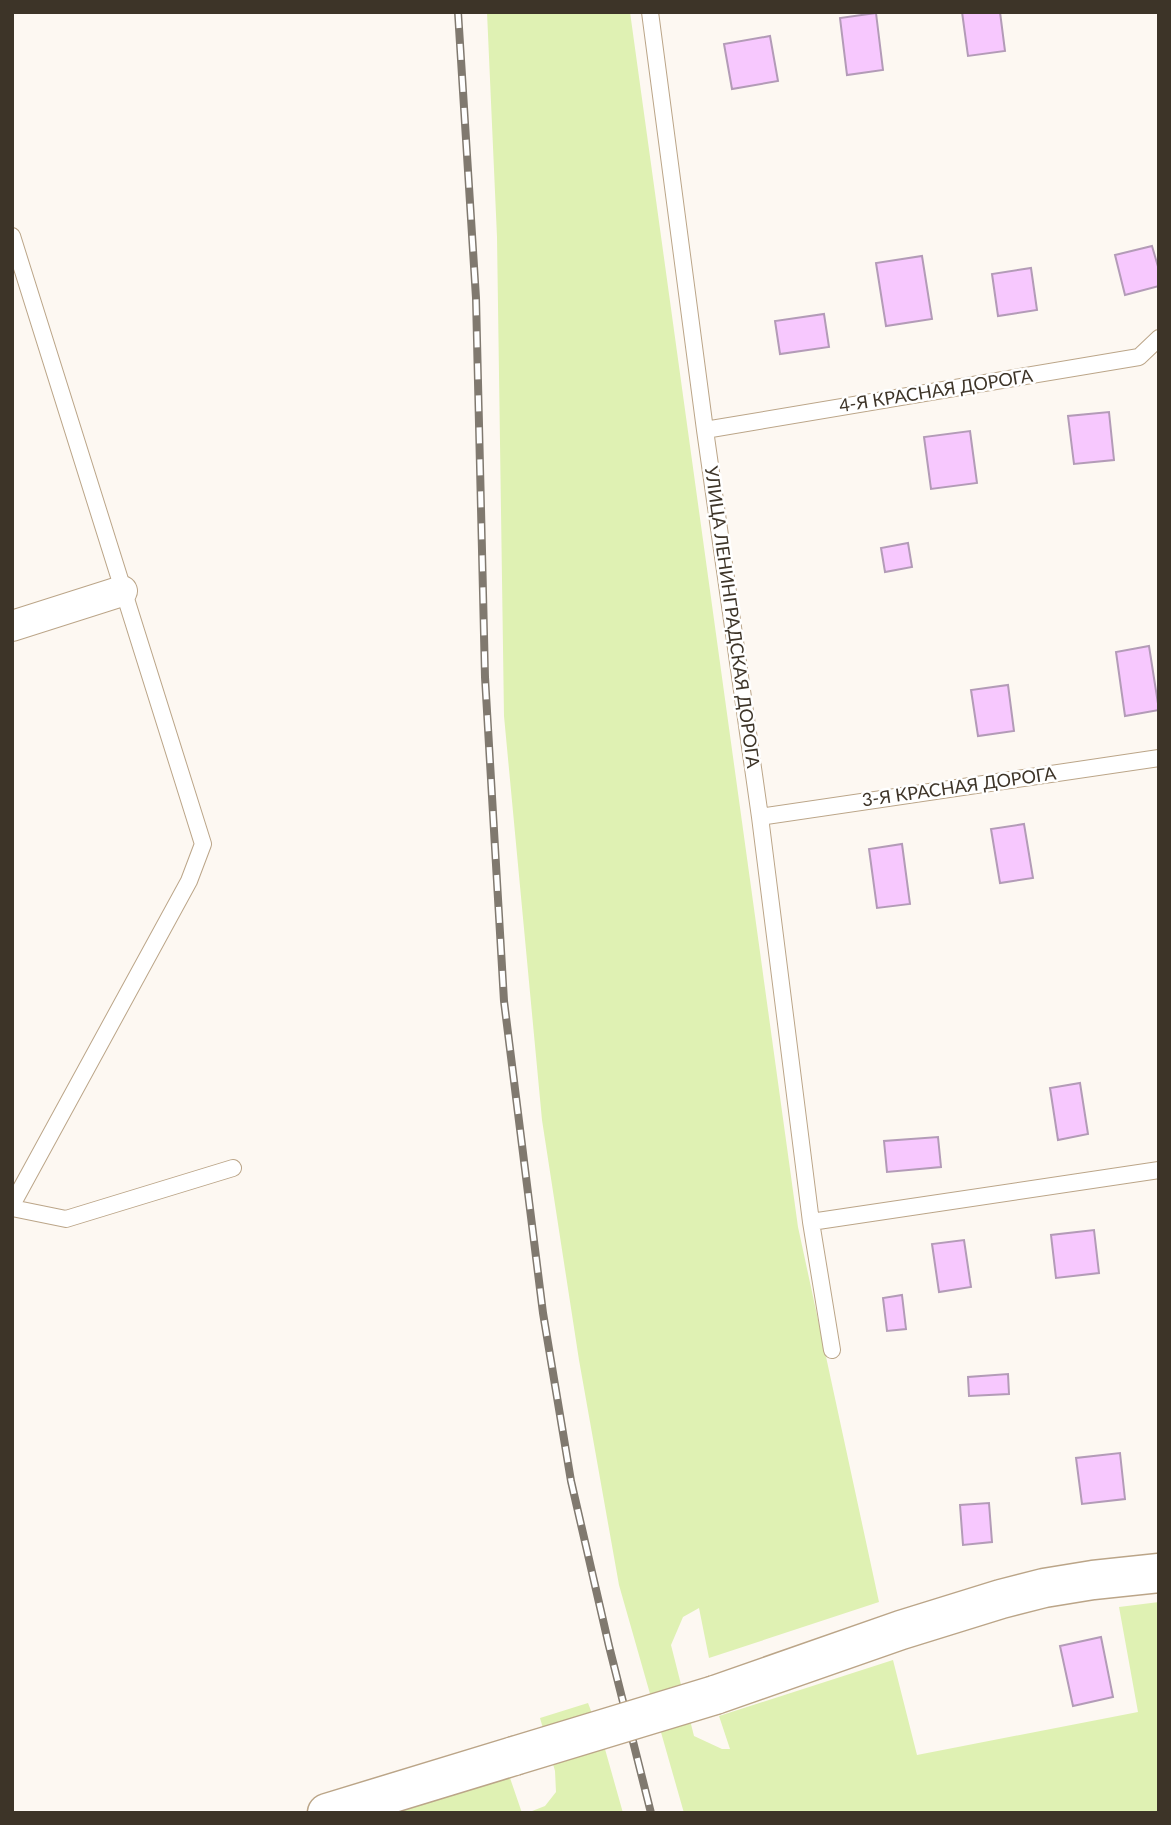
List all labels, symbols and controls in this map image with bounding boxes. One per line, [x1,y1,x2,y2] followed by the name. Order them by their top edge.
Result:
[837,364,1035,416] street label: 4-Я КРАСНАЯ ДОРОГА
[701,464,765,770] street label: УЛИЦА ЛЕНИНГРАДСКАЯ ДОРОГА
[860,761,1058,811] street label: 3-Я КРАСНАЯ ДОРОГА

